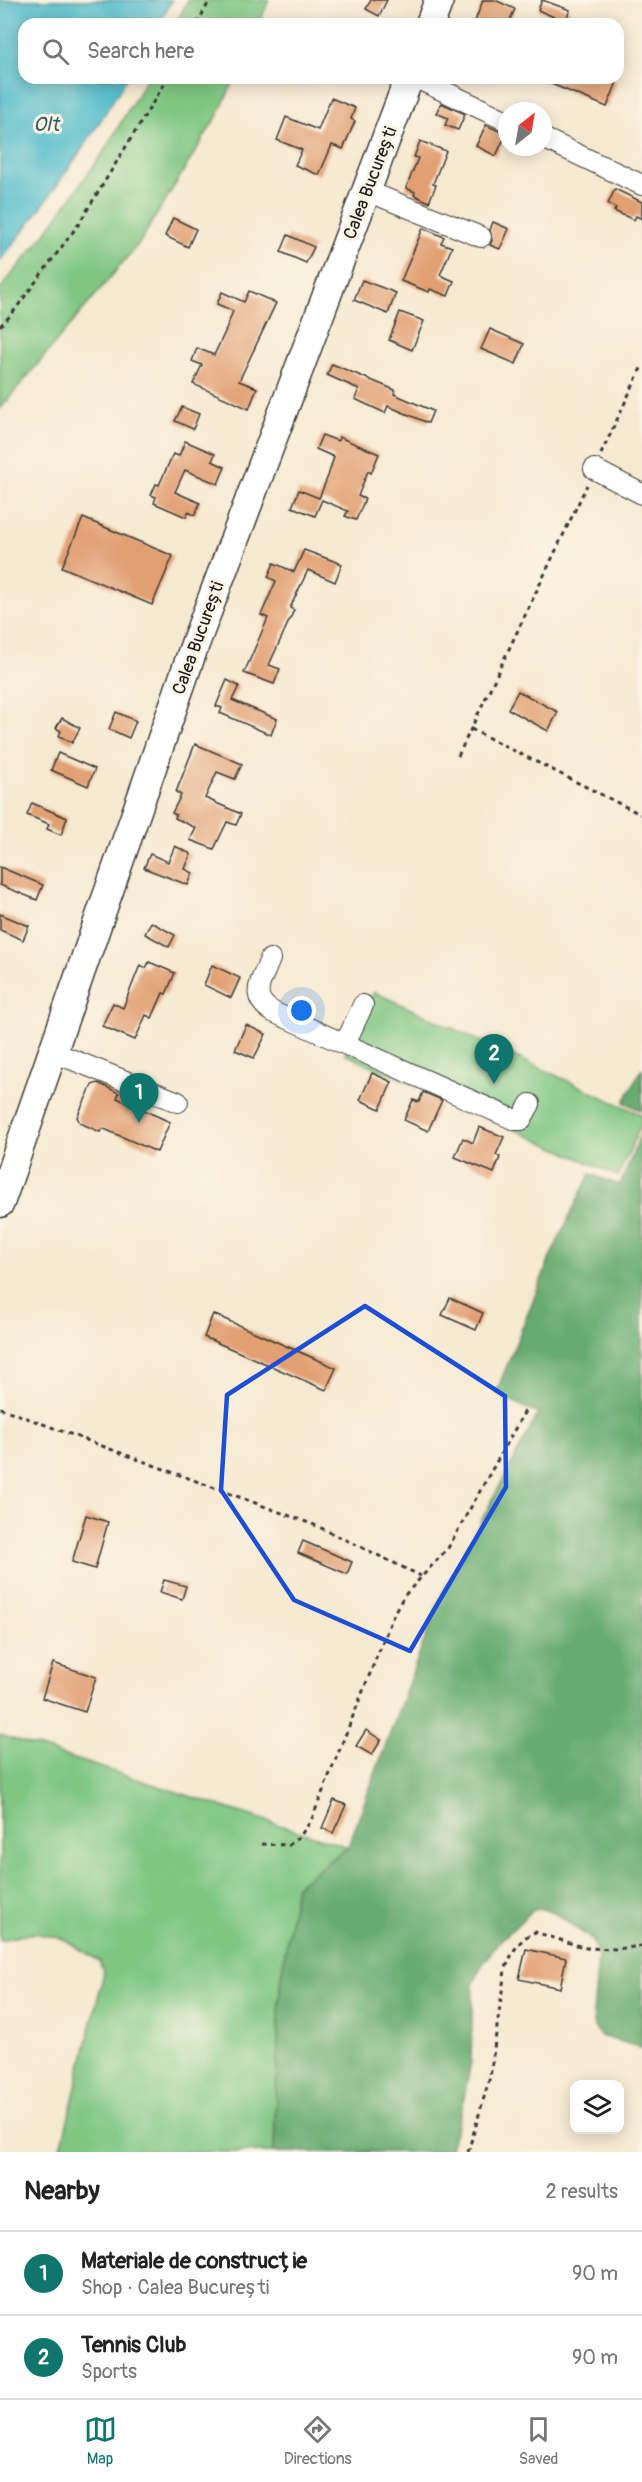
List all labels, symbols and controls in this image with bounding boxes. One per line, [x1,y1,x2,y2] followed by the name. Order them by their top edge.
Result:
[18,18,624,84] search box
[39,35,72,68] icon: search
[87,37,194,65] text: Search here
[498,102,552,156] north arrow
[33,112,61,137] water label: Olt
[338,124,402,243] street label: Calea București
[167,579,230,698] street label: Calea București
[287,996,316,1025] your location
[474,1034,514,1084] pin: 2
[120,1074,158,1123] pin: 1
[570,2080,624,2134] map controls
[570,2080,624,2134] button: layers
[24,2175,100,2207] text: Nearby
[546,2179,618,2204] text: 2 results
[81,2247,307,2275] text: Materiale de construcție
[40,2261,47,2286] text: 1
[572,2261,618,2286] text: 90 m
[81,2275,269,2300] text: Shop · Calea București
[81,2331,186,2359] text: Tennis Club
[38,2345,49,2370] text: 2
[572,2345,618,2370] text: 90 m
[81,2359,137,2384] text: Sports
[84,2413,117,2469] tab: Map
[284,2413,352,2469] tab: Directions
[519,2413,558,2469] tab: Saved

